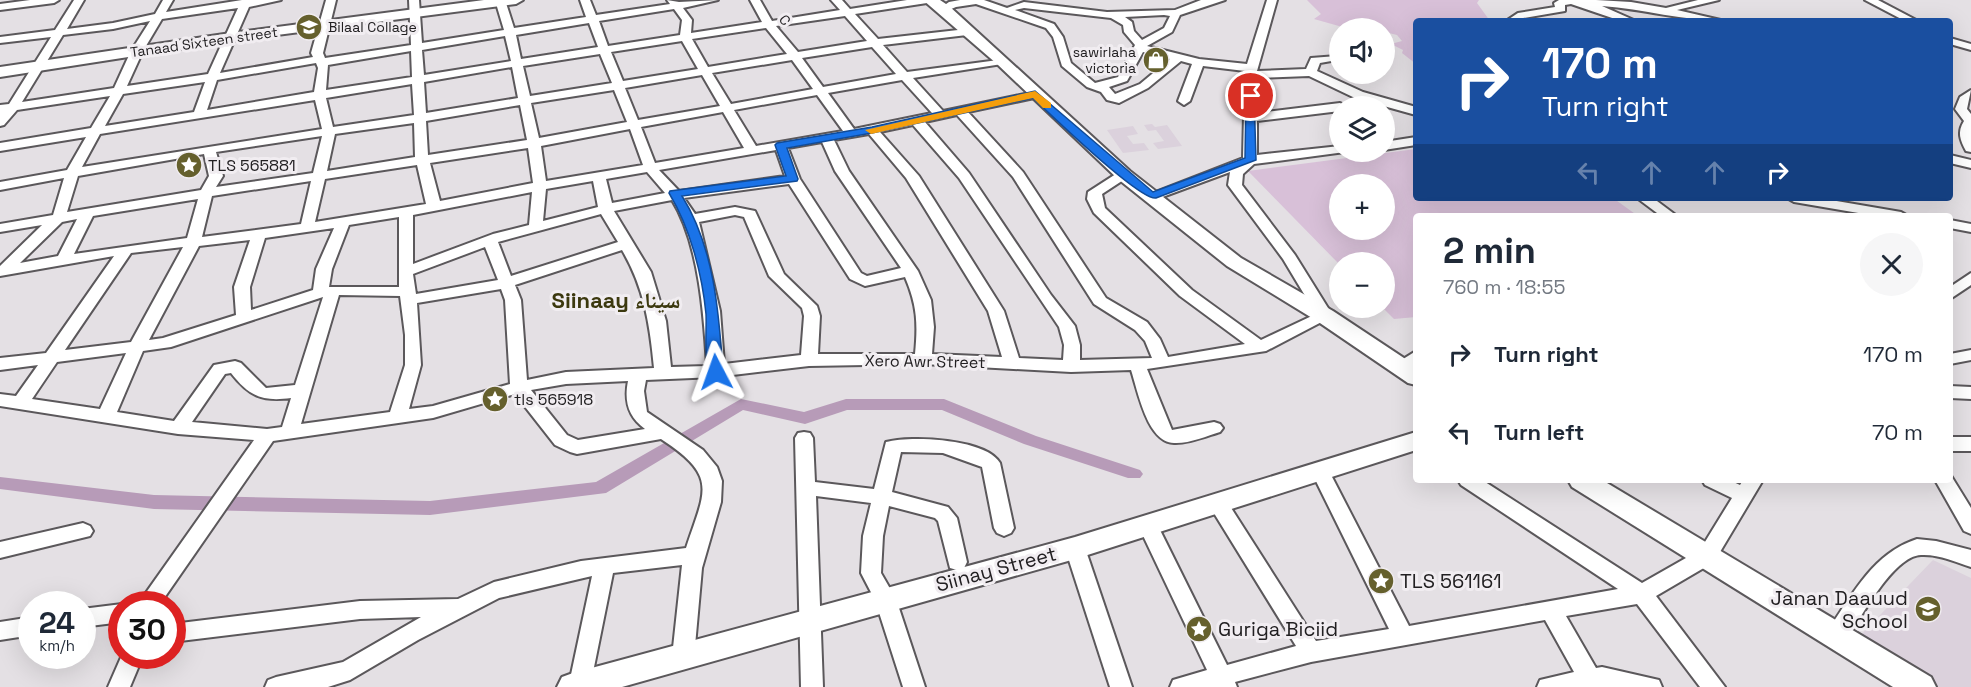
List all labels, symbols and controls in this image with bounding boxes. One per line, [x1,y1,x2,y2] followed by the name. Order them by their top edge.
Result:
[775,11,795,29] street label: C
[294,12,324,42] school or university icon: Bilaal Collage
[328,18,417,36] place label: Bilaal Collage
[1329,18,1395,318] map controls
[1329,18,1395,84] button: sound
[129,23,279,61] street label: Tanaad Sixteen street
[1542,37,1658,90] text: 170 m
[1443,42,1521,120] icon: right
[1073,43,1136,77] place label: sawirlaha victoria
[1141,45,1171,75] shop icon: sawirlaha victoria
[1225,70,1276,121] pin
[1234,79,1267,112] icon: arrive
[1542,89,1669,124] text: Turn right
[1329,96,1395,162] button: layers
[174,150,204,180] place icon: TLS 565881
[208,155,296,176] place label: TLS 565881
[1572,156,1605,189] icon: left
[1635,156,1668,189] icon: ahead
[1698,156,1731,189] icon: ahead
[1761,156,1794,189] icon: right
[1329,174,1395,240] button: +
[1443,228,1536,274] text: 2 min
[1860,233,1923,296] button: close
[1329,252,1395,318] button: −
[1443,274,1565,300] text: 760 m · 18:55
[552,286,680,314] district label: Siinaay سيناء
[1443,338,1476,371] icon: right
[684,340,748,404] position arrow
[1494,340,1599,368] text: Turn right
[1863,340,1923,368] text: 170 m
[864,350,986,373] street label: Xero Awr Street
[480,384,510,414] place icon: tls 565918
[514,389,593,410] place label: tls 565918
[1443,416,1476,449] icon: left
[1494,418,1584,446] text: Turn left
[1872,418,1923,446] text: 70 m
[933,540,1059,598] street label: Siinay Street
[1366,566,1396,596] place icon: TLS 561161
[1400,568,1502,594] place label: TLS 561161
[1771,585,1908,634] place label: Janan Daauud School
[108,591,186,669] speed limit sign: 30
[1913,594,1943,624] school or university icon: Janan Daauud School
[39,603,75,642] text: 24
[1184,614,1214,644] place icon: Guriga Biciid
[1218,616,1338,642] place label: Guriga Biciid
[39,636,75,655] text: km/h

